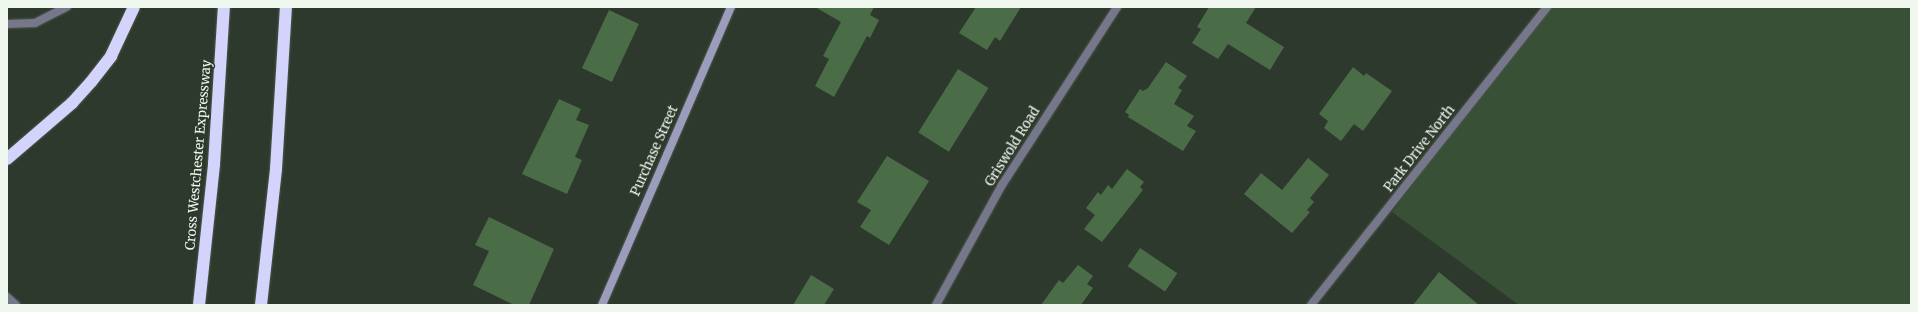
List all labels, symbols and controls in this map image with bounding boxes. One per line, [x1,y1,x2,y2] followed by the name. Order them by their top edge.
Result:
[183,59,215,251] street label: Cross Westchester Expressway
[628,103,682,199] street label: Purchase Street
[1381,103,1459,195] street label: Park Drive North
[982,104,1044,190] street label: Griswold Road

